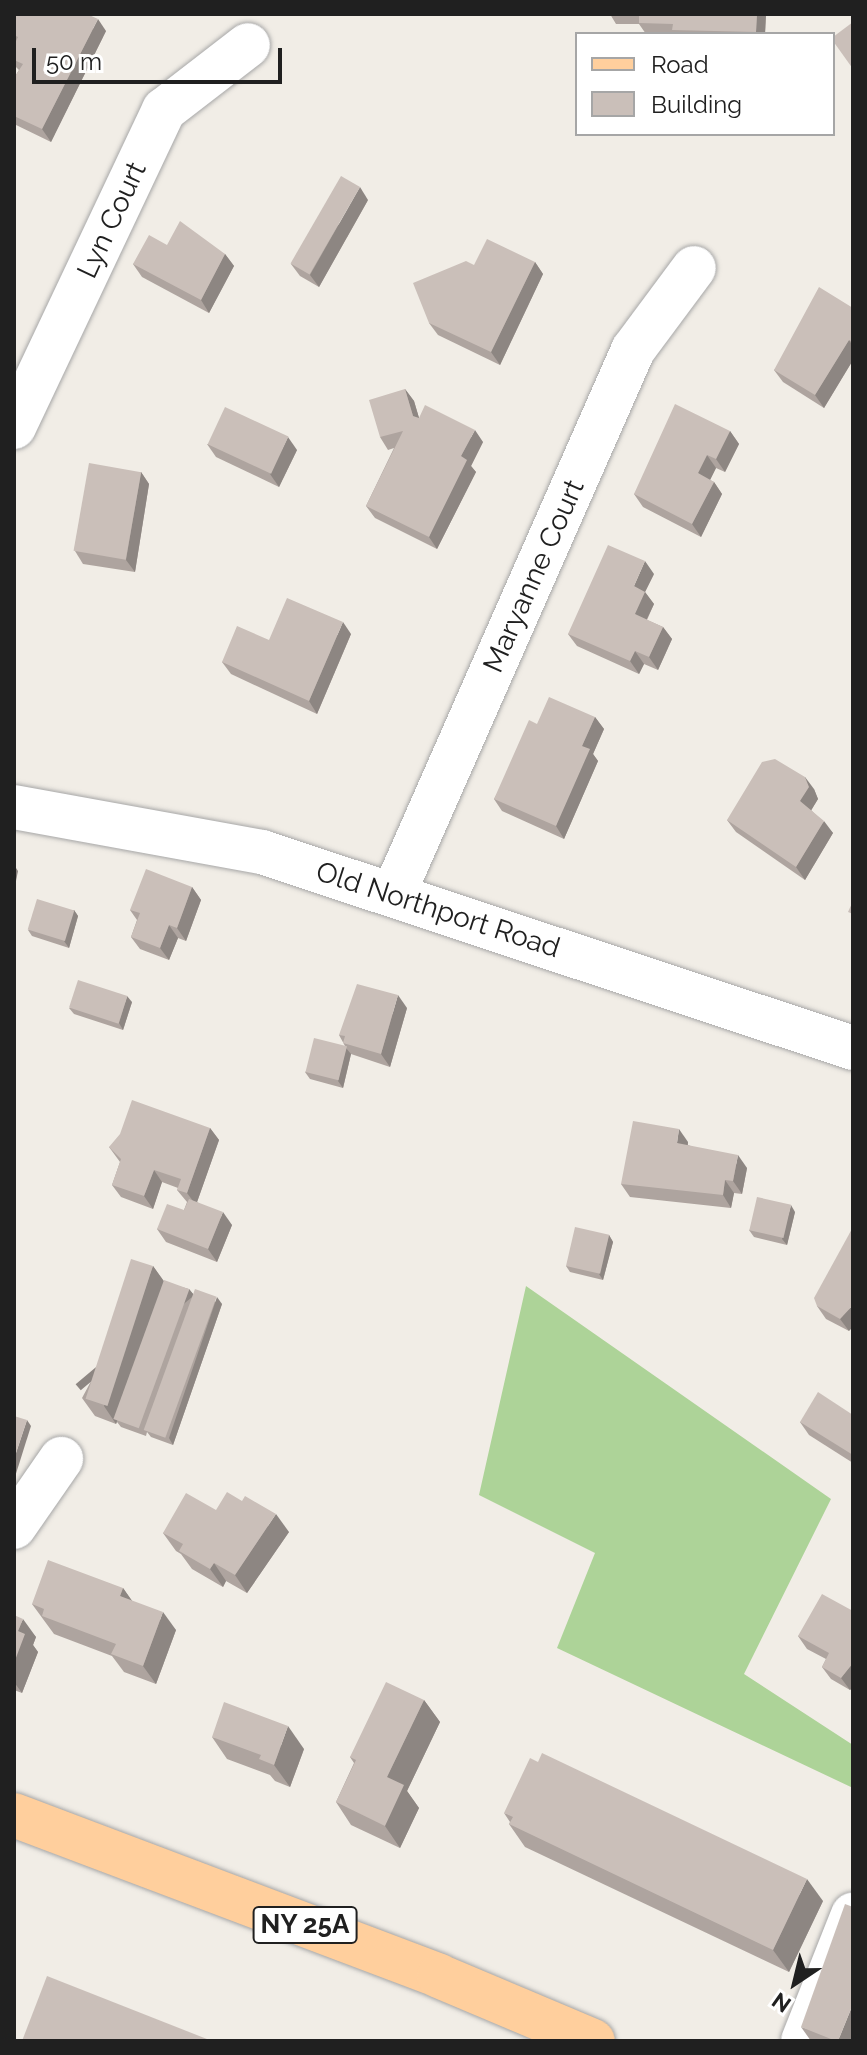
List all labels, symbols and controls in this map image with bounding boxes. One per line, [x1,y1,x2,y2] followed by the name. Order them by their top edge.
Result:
[36,32,286,82] scale bar
[575,32,835,136] legend
[46,47,102,76] text: 50 m
[651,50,709,79] text: Road
[651,90,742,119] text: Building
[70,157,154,283] street label: Lyn Court
[476,474,592,678] street label: Maryanne Court
[312,855,564,965] street label: Old Northport Road
[251,1903,359,1947] road number: NY 25A
[755,1943,835,2023] north arrow
[767,1987,796,2018] text: N

